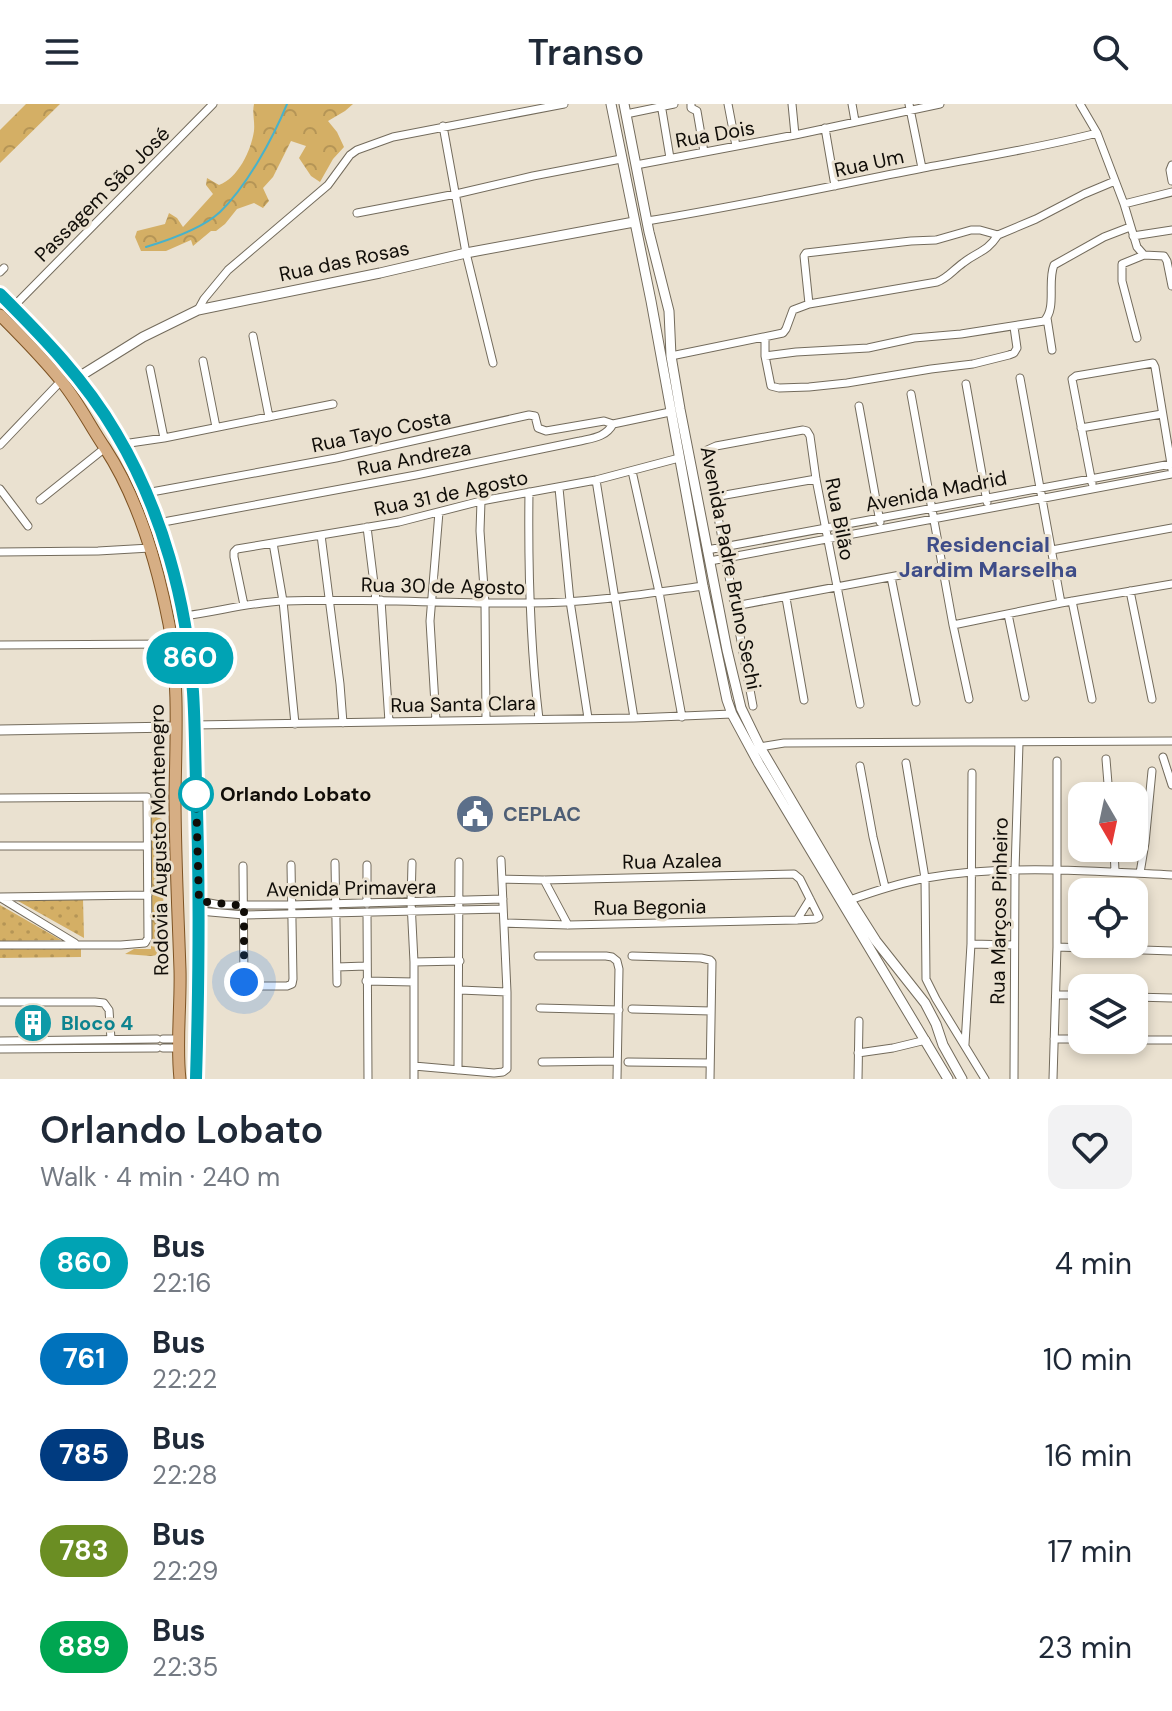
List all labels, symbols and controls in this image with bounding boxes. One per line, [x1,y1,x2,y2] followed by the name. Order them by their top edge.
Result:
[528,29,644,76] text: Transo
[40,30,84,74] icon: menu
[1088,30,1132,74] icon: search
[673,114,757,154] street label: Rua Dois
[29,121,175,267] street label: Passagem São José
[832,143,906,183] street label: Rua Um
[277,235,411,287] street label: Rua das Rosas
[309,404,453,458] street label: Rua Tayo Costa
[355,434,473,482] street label: Rua Andreza
[695,444,767,692] street label: Avenida Padre Bruno Sechi
[372,464,530,522] street label: Rua 31 de Agosto
[863,465,1009,517] street label: Avenida Madrid
[819,475,861,563] street label: Rua Bilão
[899,530,1077,584] district label: Residencial Jardim Marselha
[361,572,525,600] street label: Rua 30 de Agosto
[144,632,236,684] line badge: 860
[162,639,218,676] text: 860
[390,690,536,718] street label: Rua Santa Clara
[144,704,174,976] street label: Rodovia Augusto Montenegro
[179,777,213,811] marker: Orlando Lobato
[220,781,371,807] place label: Orlando Lobato
[1068,782,1148,862] north arrow
[1068,782,1148,1054] map controls
[454,793,496,835] public building icon: CEPLAC
[503,801,581,827] place label: CEPLAC
[984,817,1014,1005] street label: Rua Marços Pinheiro
[622,847,722,875] street label: Rua Azalea
[266,874,436,902] street label: Avenida Primavera
[1068,878,1148,958] button: locate
[593,893,707,921] street label: Rua Begonia
[224,962,264,1002] your location
[1068,974,1148,1054] button: layers
[12,1002,54,1044] building icon: Bloco 4
[61,1010,133,1036] place label: Bloco 4
[40,1105,324,1155] text: Orlando Lobato
[1048,1105,1132,1189] button: heart
[40,1160,280,1194] text: Walk · 4 min · 240 m
[152,1227,206,1266] text: Bus
[56,1244,112,1281] text: 860
[1055,1244,1132,1283] text: 4 min
[152,1266,212,1300] text: 22:16
[152,1323,206,1362] text: Bus
[63,1340,105,1377] text: 761
[1043,1340,1132,1379] text: 10 min
[152,1362,217,1396] text: 22:22
[152,1419,206,1458] text: Bus
[59,1436,109,1473] text: 785
[1045,1436,1132,1475] text: 16 min
[152,1458,218,1492] text: 22:28
[152,1515,206,1554] text: Bus
[59,1532,109,1569] text: 783
[1047,1532,1132,1571] text: 17 min
[152,1554,218,1588] text: 22:29
[152,1611,206,1650] text: Bus
[58,1628,110,1665] text: 889
[1038,1628,1132,1667] text: 23 min
[152,1650,218,1684] text: 22:35

